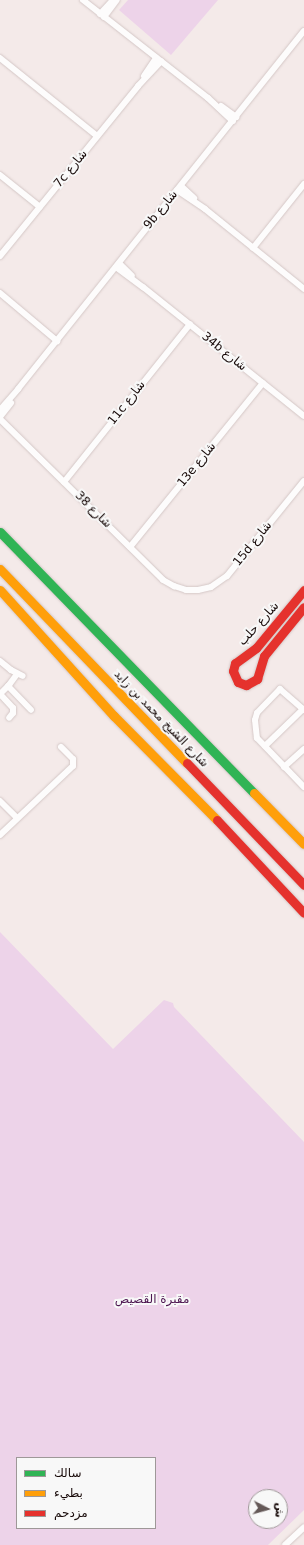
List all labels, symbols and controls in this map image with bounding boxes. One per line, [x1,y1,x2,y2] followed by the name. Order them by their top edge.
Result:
[51,147,91,191] street label: 7c شارع
[141,188,181,232] street label: 9b شارع
[199,330,249,374] street label: 34b شارع
[105,378,149,428] street label: 11c شارع
[175,440,219,490] street label: 13e شارع
[72,489,114,531] street label: شارع 38
[231,519,275,569] street label: 15d شارع
[236,599,282,649] street label: شارع حلب
[111,667,211,771] street label: شارع الشيخ محمد بن زايد
[115,1293,189,1307] park label: مقبرة القصيص
[16,1457,156,1529] legend
[54,1466,81,1480] text: سالك
[54,1486,83,1500] text: بطيء
[248,1489,288,1529] north arrow
[272,1502,287,1518] text: ش
[54,1506,88,1520] text: مزدحم

